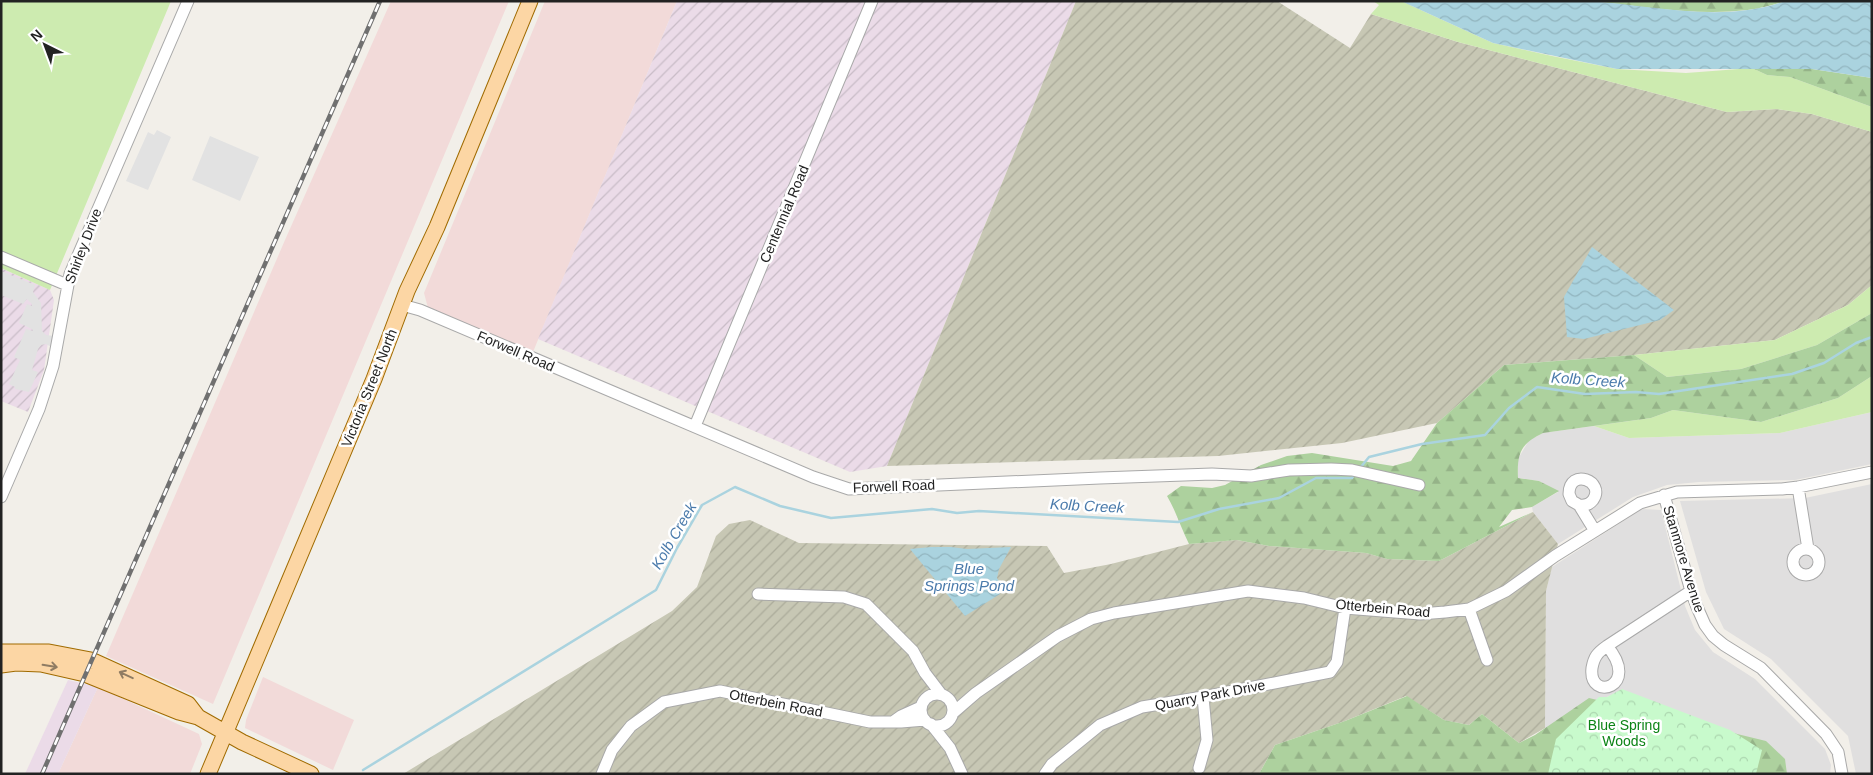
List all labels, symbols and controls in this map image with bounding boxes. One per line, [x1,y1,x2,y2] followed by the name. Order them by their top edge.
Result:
[20,20,70,70] north arrow
[27,26,45,45] text: N
[756,163,812,265] street label: Centennial Road
[61,206,105,286] street label: Shirley Drive
[338,327,400,449] street label: Victoria Street North
[475,328,557,374] street label: Forwell Road
[1550,368,1627,391] water label: Kolb Creek
[853,477,935,495] street label: Forwell Road
[1050,495,1126,516] water label: Kolb Creek
[648,498,700,572] water label: Kolb Creek
[1660,504,1708,615] street label: Stanmore Avenue
[924,560,1015,594] water label: Blue Springs Pond
[1335,596,1431,620] street label: Otterbein Road
[41,661,57,671] one-way arrow
[119,670,134,679] one-way arrow
[1153,676,1267,714] street label: Quarry Park Drive
[728,686,824,720] street label: Otterbein Road
[1588,717,1660,749] park label: Blue Spring Woods

